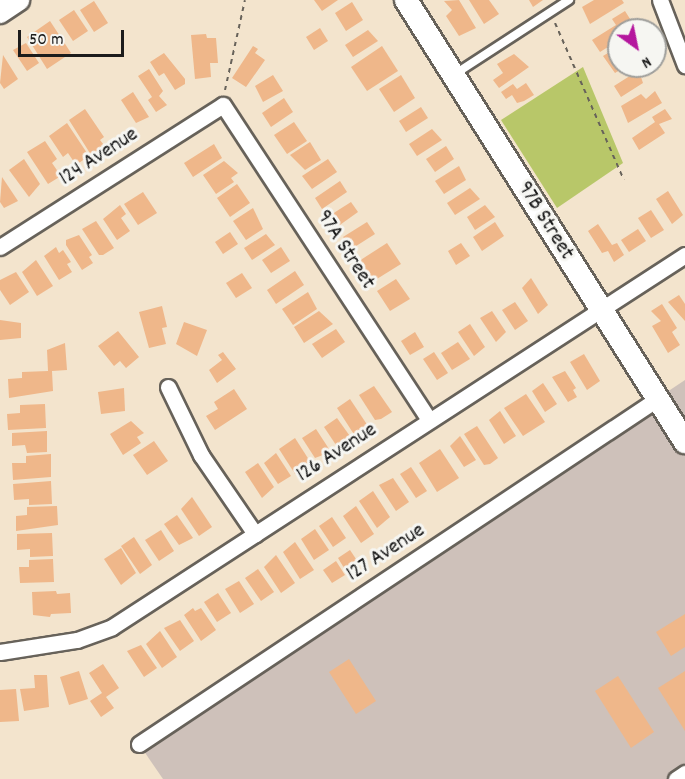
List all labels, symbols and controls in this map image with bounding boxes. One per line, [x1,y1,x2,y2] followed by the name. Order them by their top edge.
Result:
[21,18,128,56] scale bar
[607,18,667,78] north arrow
[29,28,64,53] text: 50 m
[636,50,656,74] text: N
[55,122,143,192] street label: 124 Avenue
[511,177,579,265] street label: 97B Street
[310,205,380,295] street label: 97A Street
[292,417,382,489] street label: 126 Avenue
[342,518,430,588] street label: 127 Avenue

